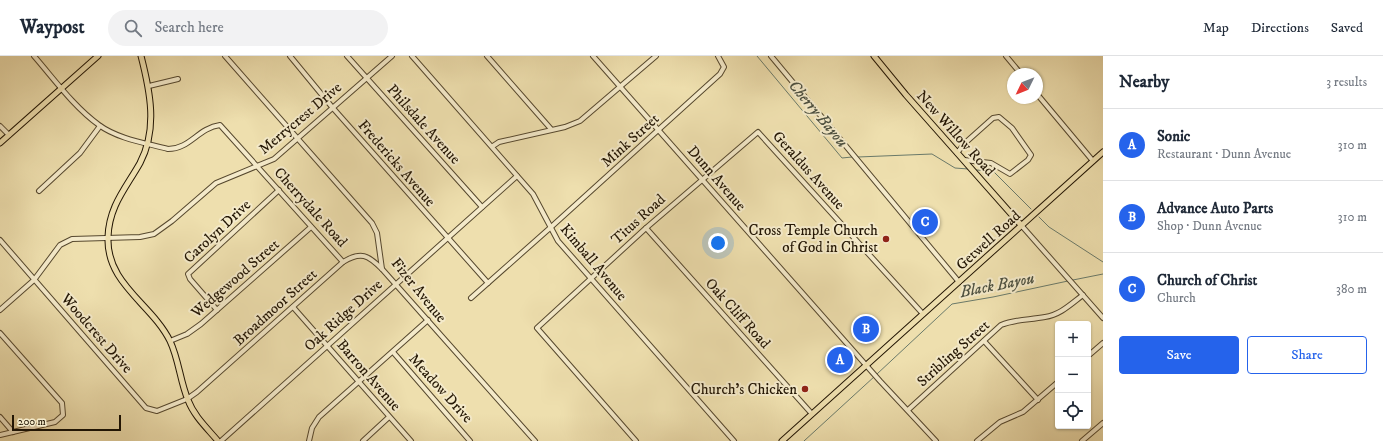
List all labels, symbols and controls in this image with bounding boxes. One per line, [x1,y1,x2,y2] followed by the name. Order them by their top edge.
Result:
[108,10,388,46] search box
[20,16,84,39] text: Waypost
[122,17,144,39] icon: search
[154,18,224,37] text: Search here
[1203,19,1229,37] text: Map
[1251,19,1309,37] text: Directions
[1331,19,1363,37] text: Saved
[1007,68,1043,104] north arrow
[1119,71,1169,93] text: Nearby
[1326,74,1367,90] text: 3 results
[784,76,852,151] water label: Cherry Bayou
[255,78,346,159] street label: Merrycrest Drive
[383,80,464,168] street label: Philsdale Avenue
[912,87,999,180] street label: New Willow Road
[597,109,663,171] street label: Mink Street
[354,116,439,211] street label: Fredericks Avenue
[768,127,849,214] street label: Geraldus Avenue
[1157,127,1190,146] text: Sonic
[1128,137,1136,153] text: A
[1338,137,1367,153] text: 310 m
[683,142,750,215] street label: Dunn Avenue
[1157,146,1291,162] text: Restaurant · Dunn Avenue
[270,163,352,252] street label: Cherrydale Road
[607,190,670,249] street label: Titus Road
[180,195,255,267] street label: Carolyn Drive
[1157,199,1273,218] text: Advance Auto Parts
[952,206,1025,274] street label: Getwell Road
[912,207,938,237] pin: C
[1128,209,1136,225] text: B
[1338,209,1367,225] text: 310 m
[1157,218,1262,234] text: Shop · Dunn Avenue
[556,220,631,305] street label: Kimball Avenue
[748,221,878,257] place label: Cross Temple Church of God in Christ
[708,233,728,253] your location
[881,234,891,244] marker: Cross Temple Church of God in Christ
[187,235,283,322] street label: Wedgewood Street
[387,254,450,327] street label: Fizer Avenue
[230,265,321,350] street label: Broadmoor Street
[957,268,1036,302] water label: Black Bayou
[1157,271,1257,290] text: Church of Christ
[701,274,775,353] street label: Oak Cliff Road
[300,275,387,356] street label: Oak Ridge Drive
[1128,281,1136,297] text: C
[1336,281,1367,297] text: 380 m
[56,289,137,377] street label: Woodcrest Drive
[1157,290,1196,306] text: Church
[853,314,879,344] pin: B
[913,316,994,391] street label: Stribling Street
[1055,321,1091,429] map controls
[1055,321,1091,357] button: +
[332,336,405,415] street label: Barron Avenue
[1119,336,1239,374] button: Save
[1247,336,1367,374] button: Share
[827,345,853,375] pin: A
[404,350,477,427] street label: Meadow Drive
[1055,357,1091,393] button: −
[691,380,797,399] place label: Church's Chicken
[800,384,810,394] marker: Church's Chicken
[1055,393,1091,429] button: locate
[12,413,121,432] scale bar
[18,415,46,429] text: 200 m

